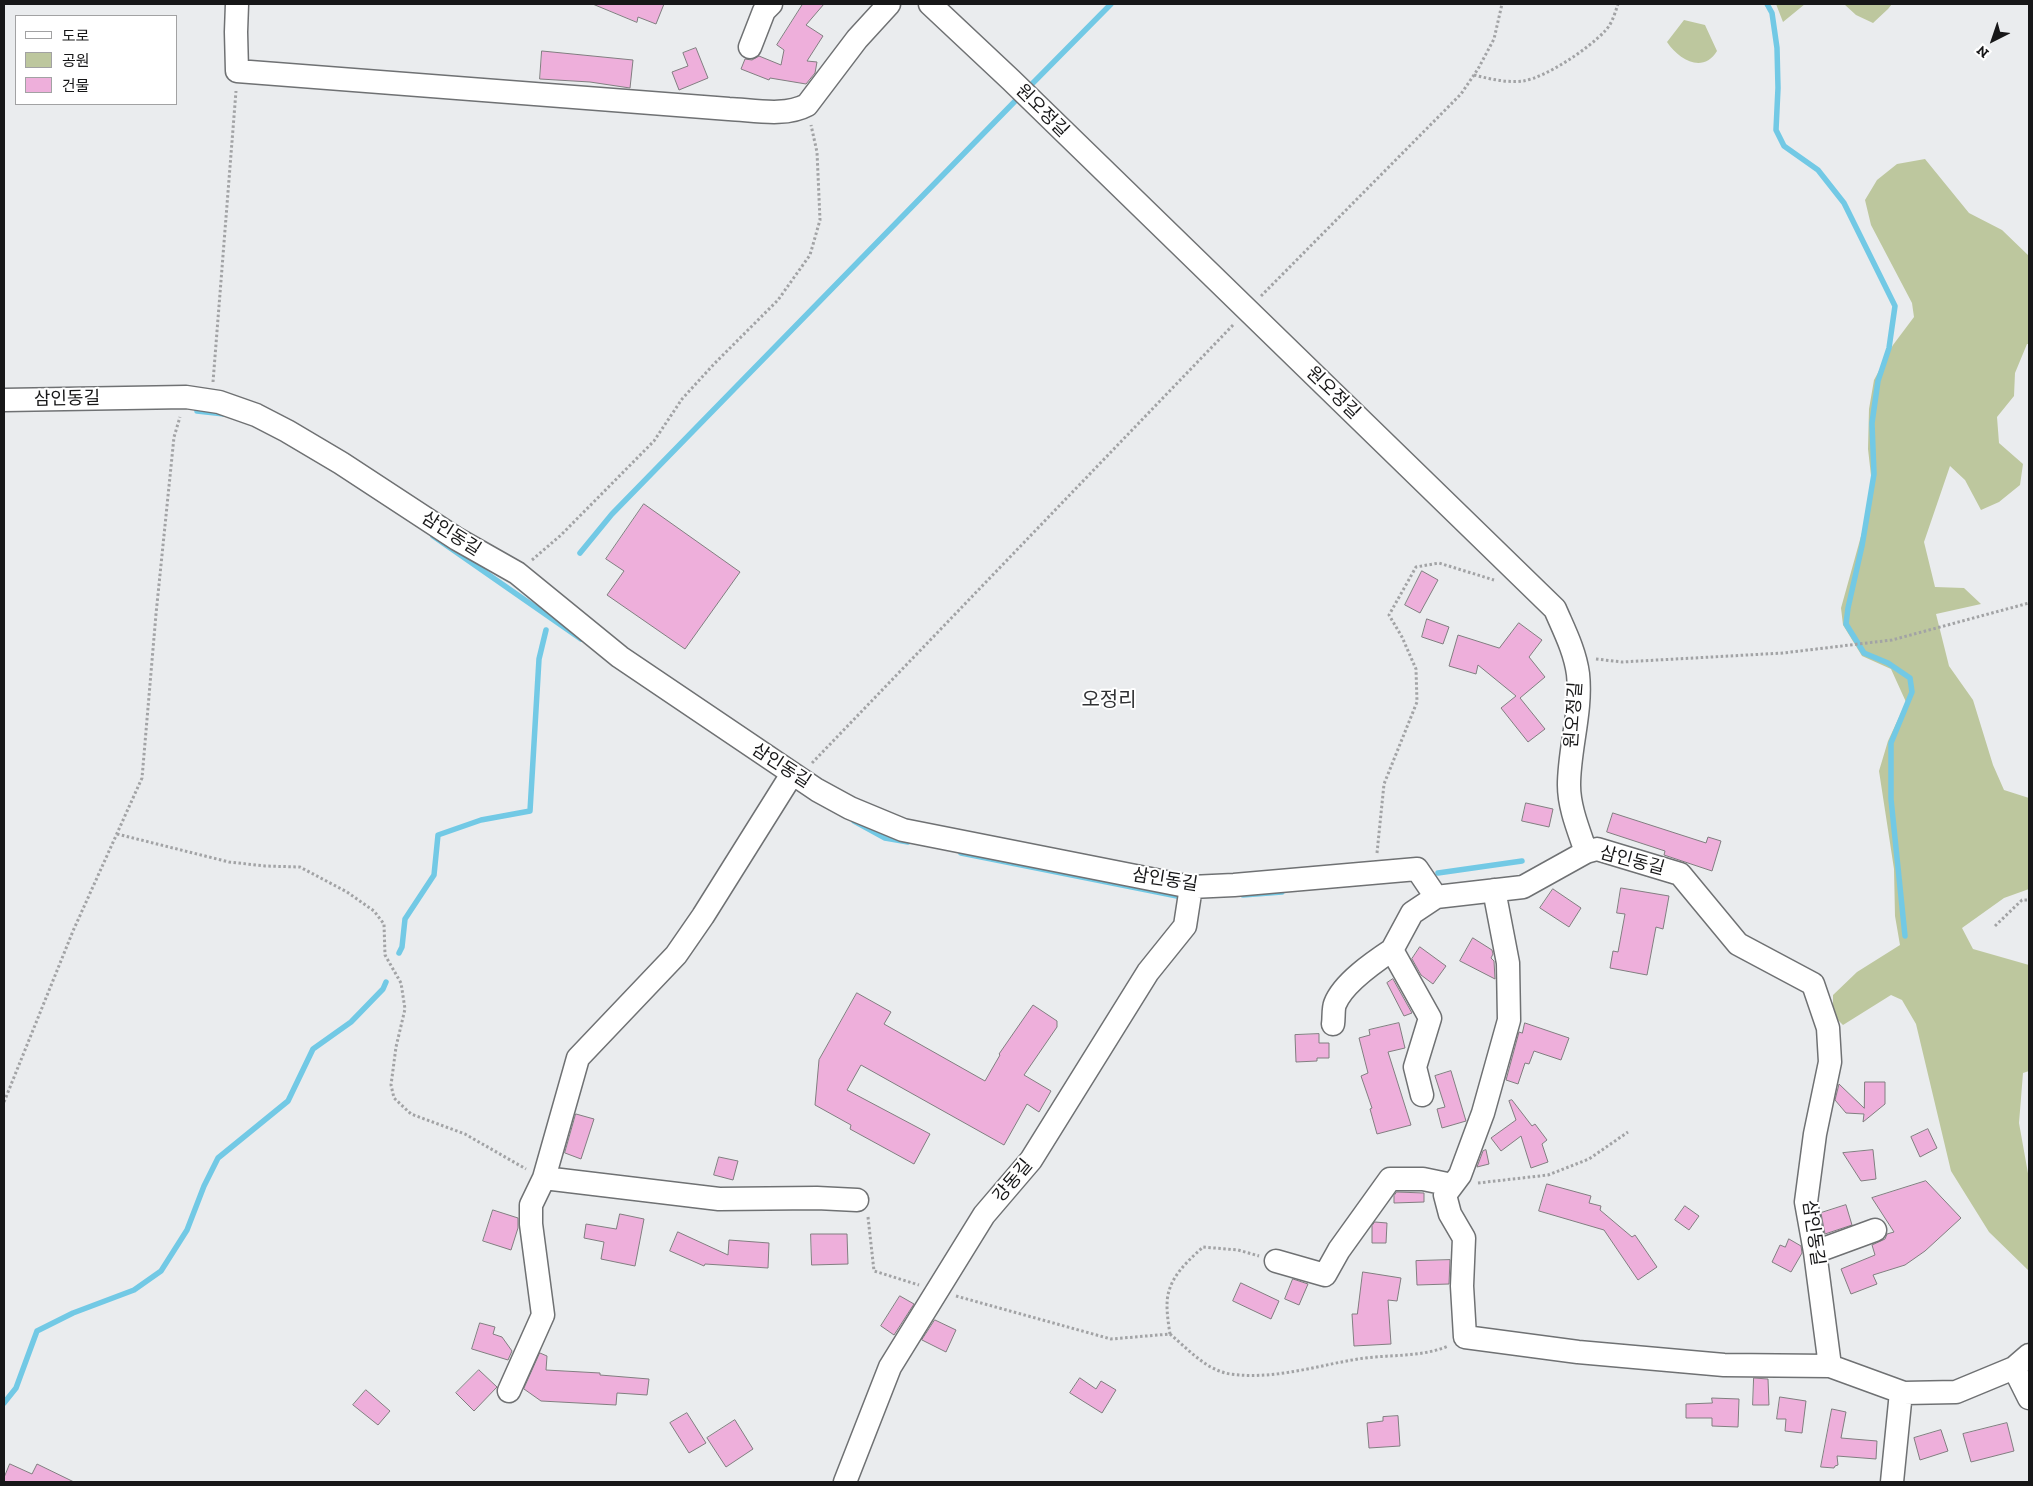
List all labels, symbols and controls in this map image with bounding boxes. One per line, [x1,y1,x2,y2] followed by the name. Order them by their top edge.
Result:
[15,15,178,105] legend
[1968,15,2018,65] north arrow
[62,27,90,45] text: 도로
[1973,42,1992,62] text: N
[62,52,90,70] text: 공원
[62,77,90,95] text: 건물
[1011,80,1073,142] street label: 원오정길
[1302,362,1364,424] street label: 원오정길
[34,388,100,410] street label: 삼인동길
[417,507,485,561] street label: 삼인동길
[1561,681,1587,749] street label: 원오정길
[1081,688,1137,712] district label: 오정리
[747,739,815,793] street label: 삼인동길
[1597,842,1667,880] street label: 삼인동길
[1131,864,1199,896] street label: 삼인동길
[989,1155,1037,1207] street label: 강동길
[1798,1199,1828,1267] street label: 삼인동길

